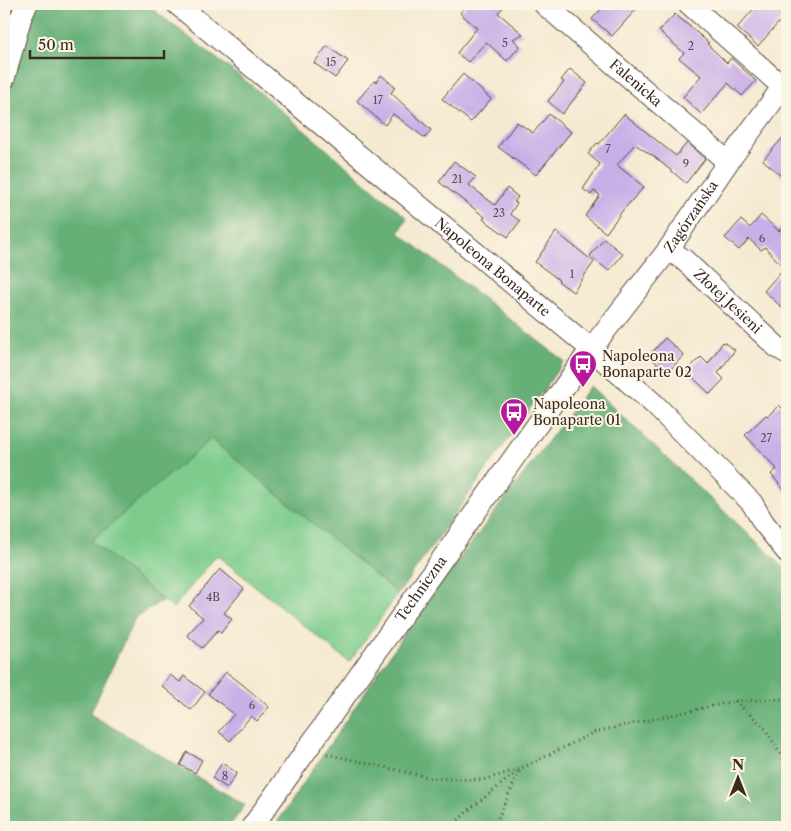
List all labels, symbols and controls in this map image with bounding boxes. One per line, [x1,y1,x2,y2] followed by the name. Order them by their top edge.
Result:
[30,28,164,60] scale bar
[38,35,74,54] text: 50 m
[502,36,508,50] house number: 5
[688,39,694,53] house number: 2
[326,55,336,69] house number: 15
[606,55,666,111] street label: Falenicka
[373,93,384,107] house number: 17
[605,142,611,156] house number: 7
[683,157,689,171] house number: 9
[452,172,463,186] house number: 21
[660,177,722,256] street label: Zagórzańska
[493,206,505,220] house number: 23
[431,214,554,321] street label: Napoleona Bonaparte
[759,231,766,245] house number: 6
[690,265,766,337] street label: Złotej Jesieni
[570,267,575,281] house number: 1
[602,347,692,381] place label: Napoleona Bonaparte 02
[568,349,598,388] bus stop icon: Napoleona Bonaparte 02
[533,395,621,429] place label: Napoleona Bonaparte 01
[499,397,529,436] bus stop icon: Napoleona Bonaparte 01
[760,431,772,445] house number: 27
[391,552,451,625] street label: Techniczna
[206,590,220,604] house number: 4B
[249,698,256,712] house number: 6
[714,754,764,804] north arrow
[732,756,744,774] text: N
[222,769,228,783] house number: 8

